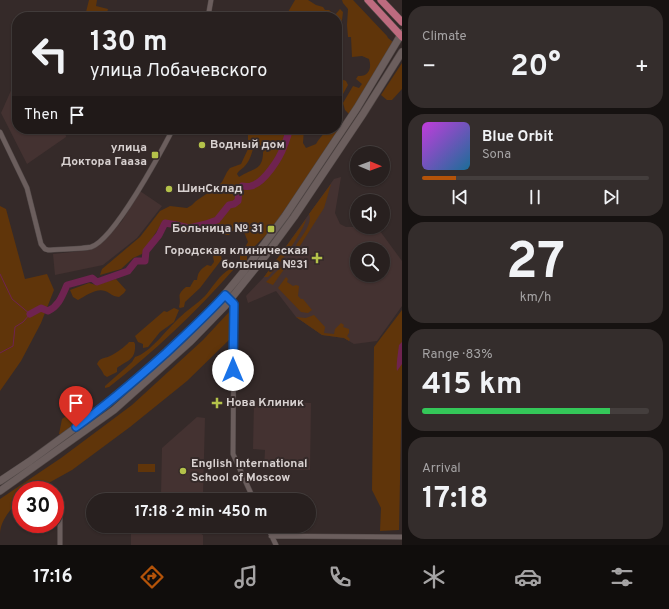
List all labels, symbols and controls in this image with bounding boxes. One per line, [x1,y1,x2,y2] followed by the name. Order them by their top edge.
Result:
[90,25,168,61] text: 130 m
[24,28,76,80] icon: left
[422,29,467,45] text: Climate
[510,49,561,86] text: 20°
[422,54,436,81] text: −
[635,54,649,81] text: +
[90,60,267,83] text: улица Лобачевского
[66,104,88,126] icon: arrive
[24,106,58,125] text: Then
[482,128,553,147] text: Blue Orbit
[210,137,285,153] place label: Водный дом
[61,140,147,170] place label: улица Доктора Гааза
[197,140,207,150] marker: Водный дом
[350,146,390,186] north arrow
[350,146,390,282] map controls
[482,147,511,163] text: Sona
[150,150,160,160] marker: улица Доктора Гааза
[177,181,243,197] place label: ШинСклад
[164,184,174,194] marker: ШинСклад
[449,186,471,208] icon: previous
[524,186,546,208] icon: pause
[600,186,622,208] icon: next
[350,194,390,234] button: sound
[172,221,263,237] place label: Больница № 31
[266,224,276,234] marker: Больница № 31
[506,231,565,297] text: 27
[350,242,390,282] button: search
[165,243,308,273] place label: Городская клиническая больница №31
[311,252,323,264] marker: Городская клиническая больница №31
[520,290,551,306] text: km/h
[422,347,492,363] text: Range · 83%
[212,349,254,391] position arrow
[422,367,522,404] text: 415 km
[59,386,93,427] pin
[65,392,87,414] icon: arrive
[226,395,304,411] place label: Нова Клиник
[211,397,223,409] marker: Нова Клиник
[191,456,308,486] place label: English International School of Moscow
[422,461,461,477] text: Arrival
[178,466,188,476] marker: English International School of Moscow
[12,481,64,533] speed limit sign: 30
[422,481,488,518] text: 17:18
[135,503,267,522] text: 17:18 · 2 min · 450 m
[138,563,166,591] icon: directions
[232,563,260,591] icon: music
[326,563,354,591] icon: phone
[420,563,448,591] icon: climate
[514,563,542,591] icon: car
[608,563,636,591] icon: filters
[33,566,72,589] text: 17:16

